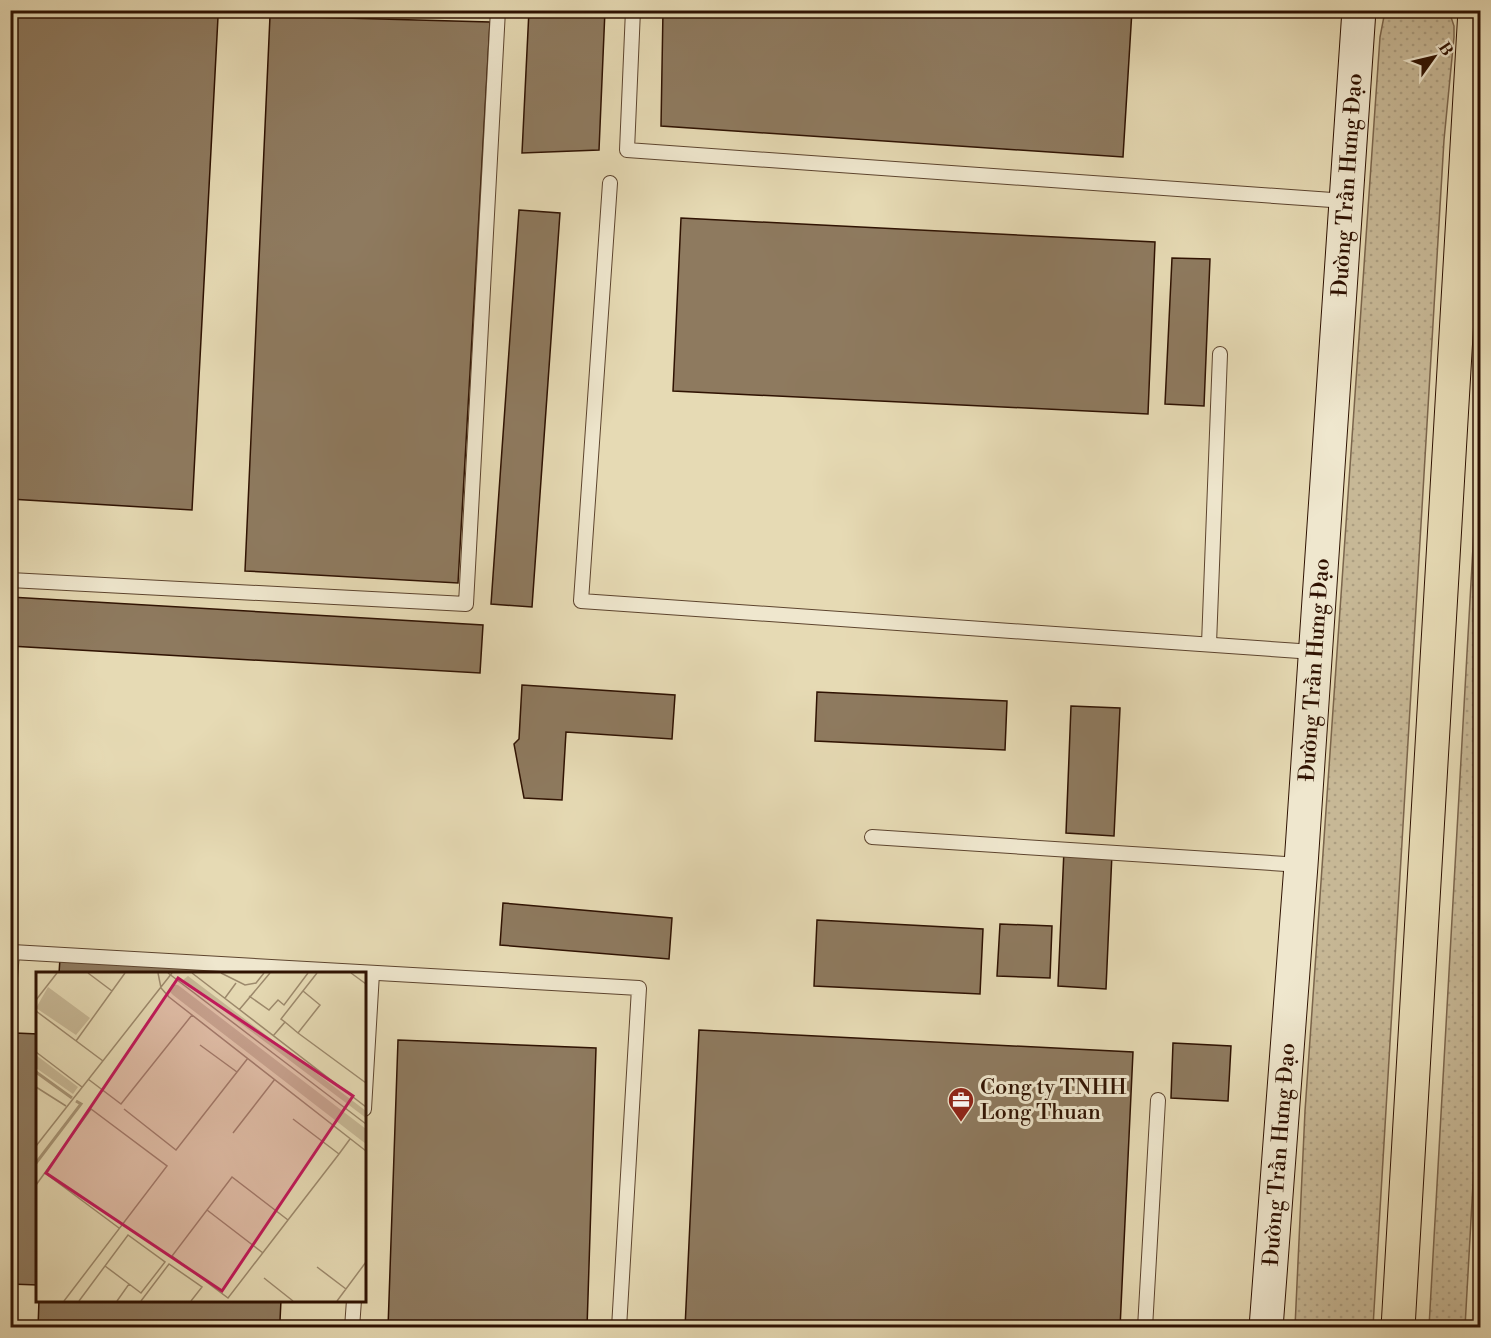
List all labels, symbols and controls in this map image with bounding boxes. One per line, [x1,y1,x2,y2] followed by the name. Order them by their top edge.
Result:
[1404,27,1464,87] north arrow
[1434,39,1457,60] text: B
[1326,72,1368,297] street label: Đường Trần Hưng Đạo
[1293,557,1335,782] street label: Đường Trần Hưng Đạo
[36,972,366,1302] inset map
[1257,1042,1301,1267] street label: Đường Trần Hưng Đạo
[980,1074,1127,1126] place label: Cong ty TNHH Long Thuan
[946,1085,976,1123] office icon: Cong ty TNHH Long Thuan

